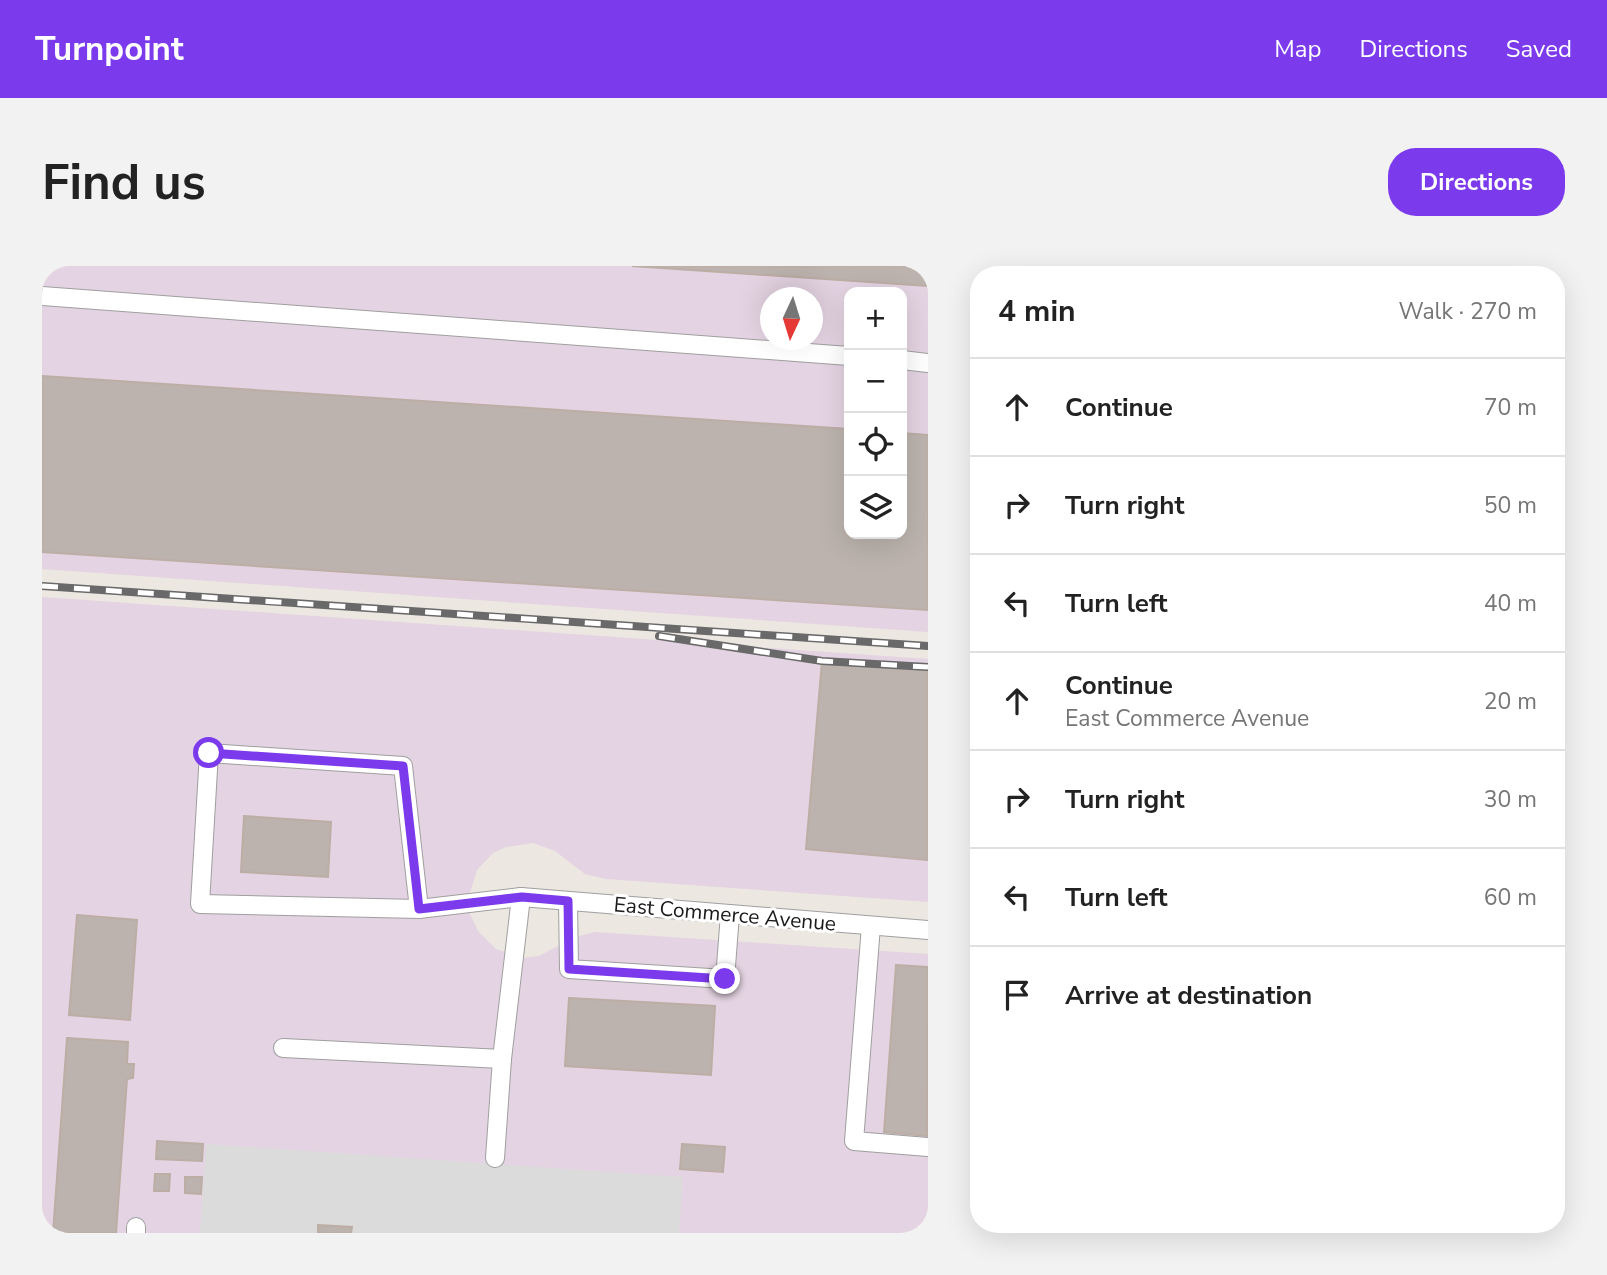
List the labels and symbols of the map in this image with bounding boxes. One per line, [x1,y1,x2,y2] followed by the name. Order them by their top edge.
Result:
[760,287,823,350] north arrow
[193,737,224,768] route start
[613,890,837,938] street label: East Commerce Avenue
[709,963,740,994] route end

